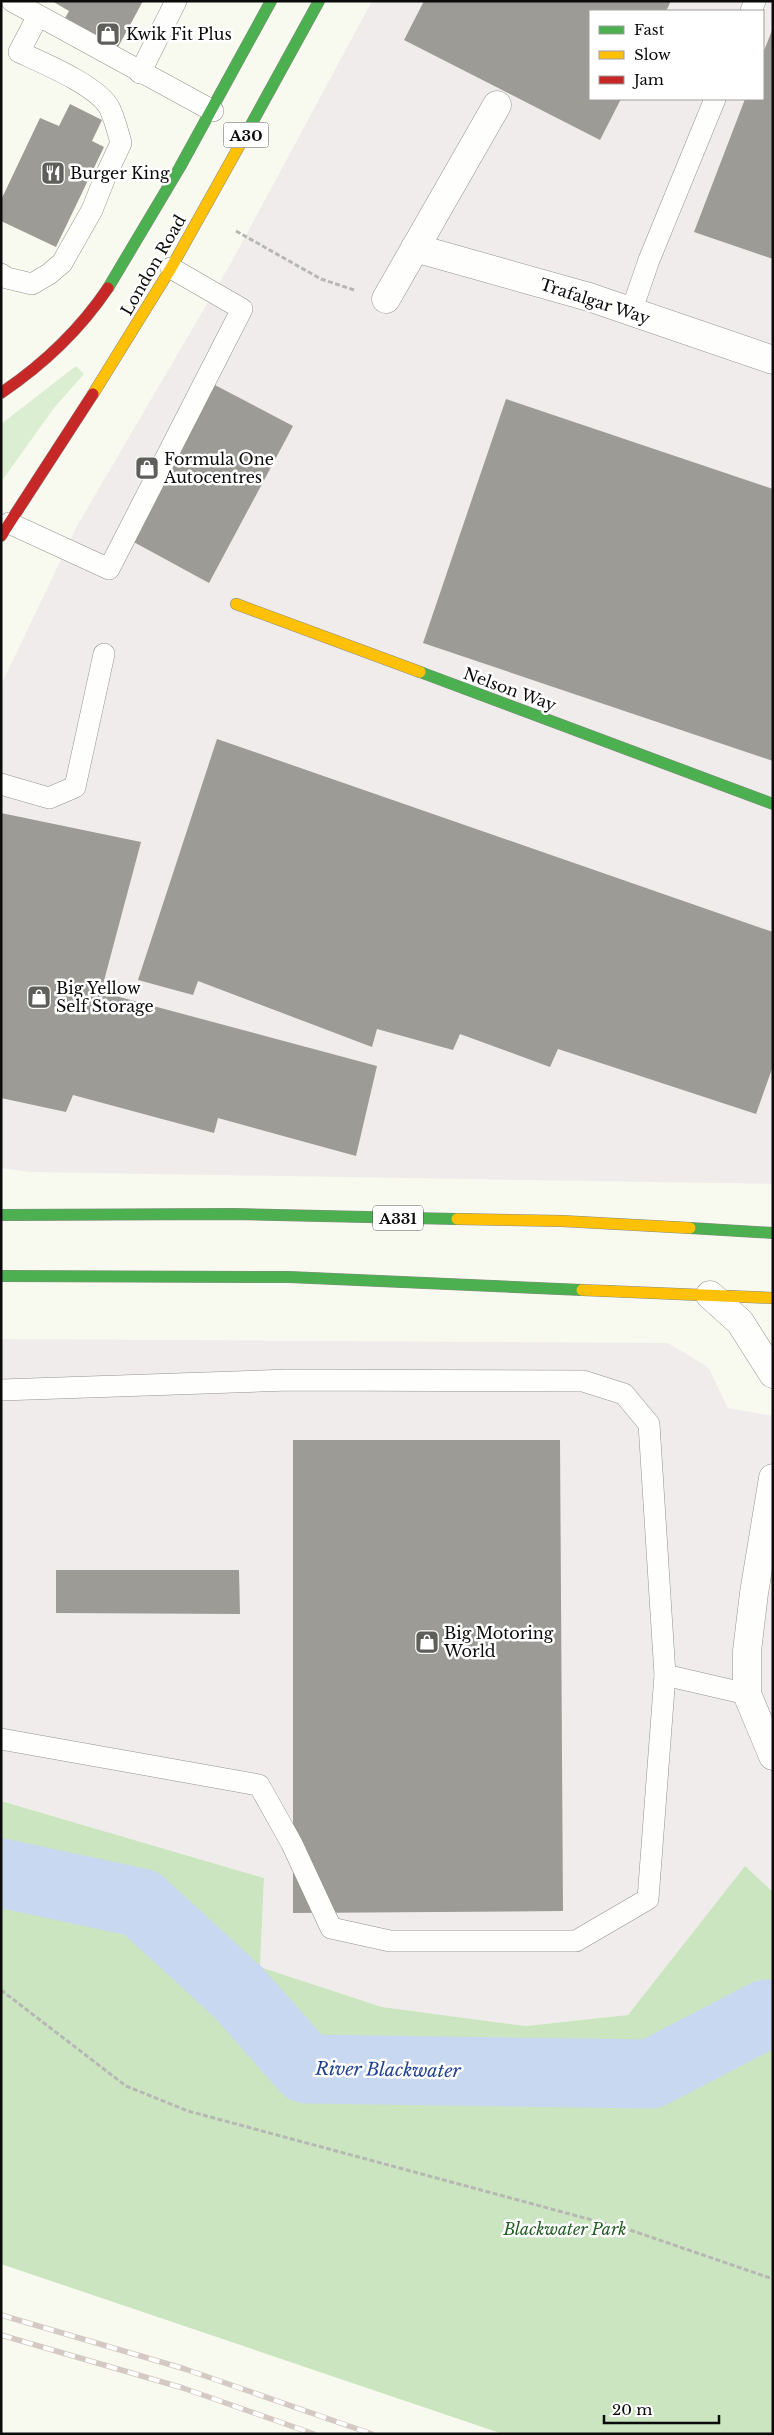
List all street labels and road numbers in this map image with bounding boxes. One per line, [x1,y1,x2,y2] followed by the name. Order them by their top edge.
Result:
[224,122,268,148] road number: A30
[116,211,190,319] street label: London Road
[537,274,653,328] street label: Trafalgar Way
[461,663,560,715] street label: Nelson Way
[373,1206,423,1230] road number: A331

